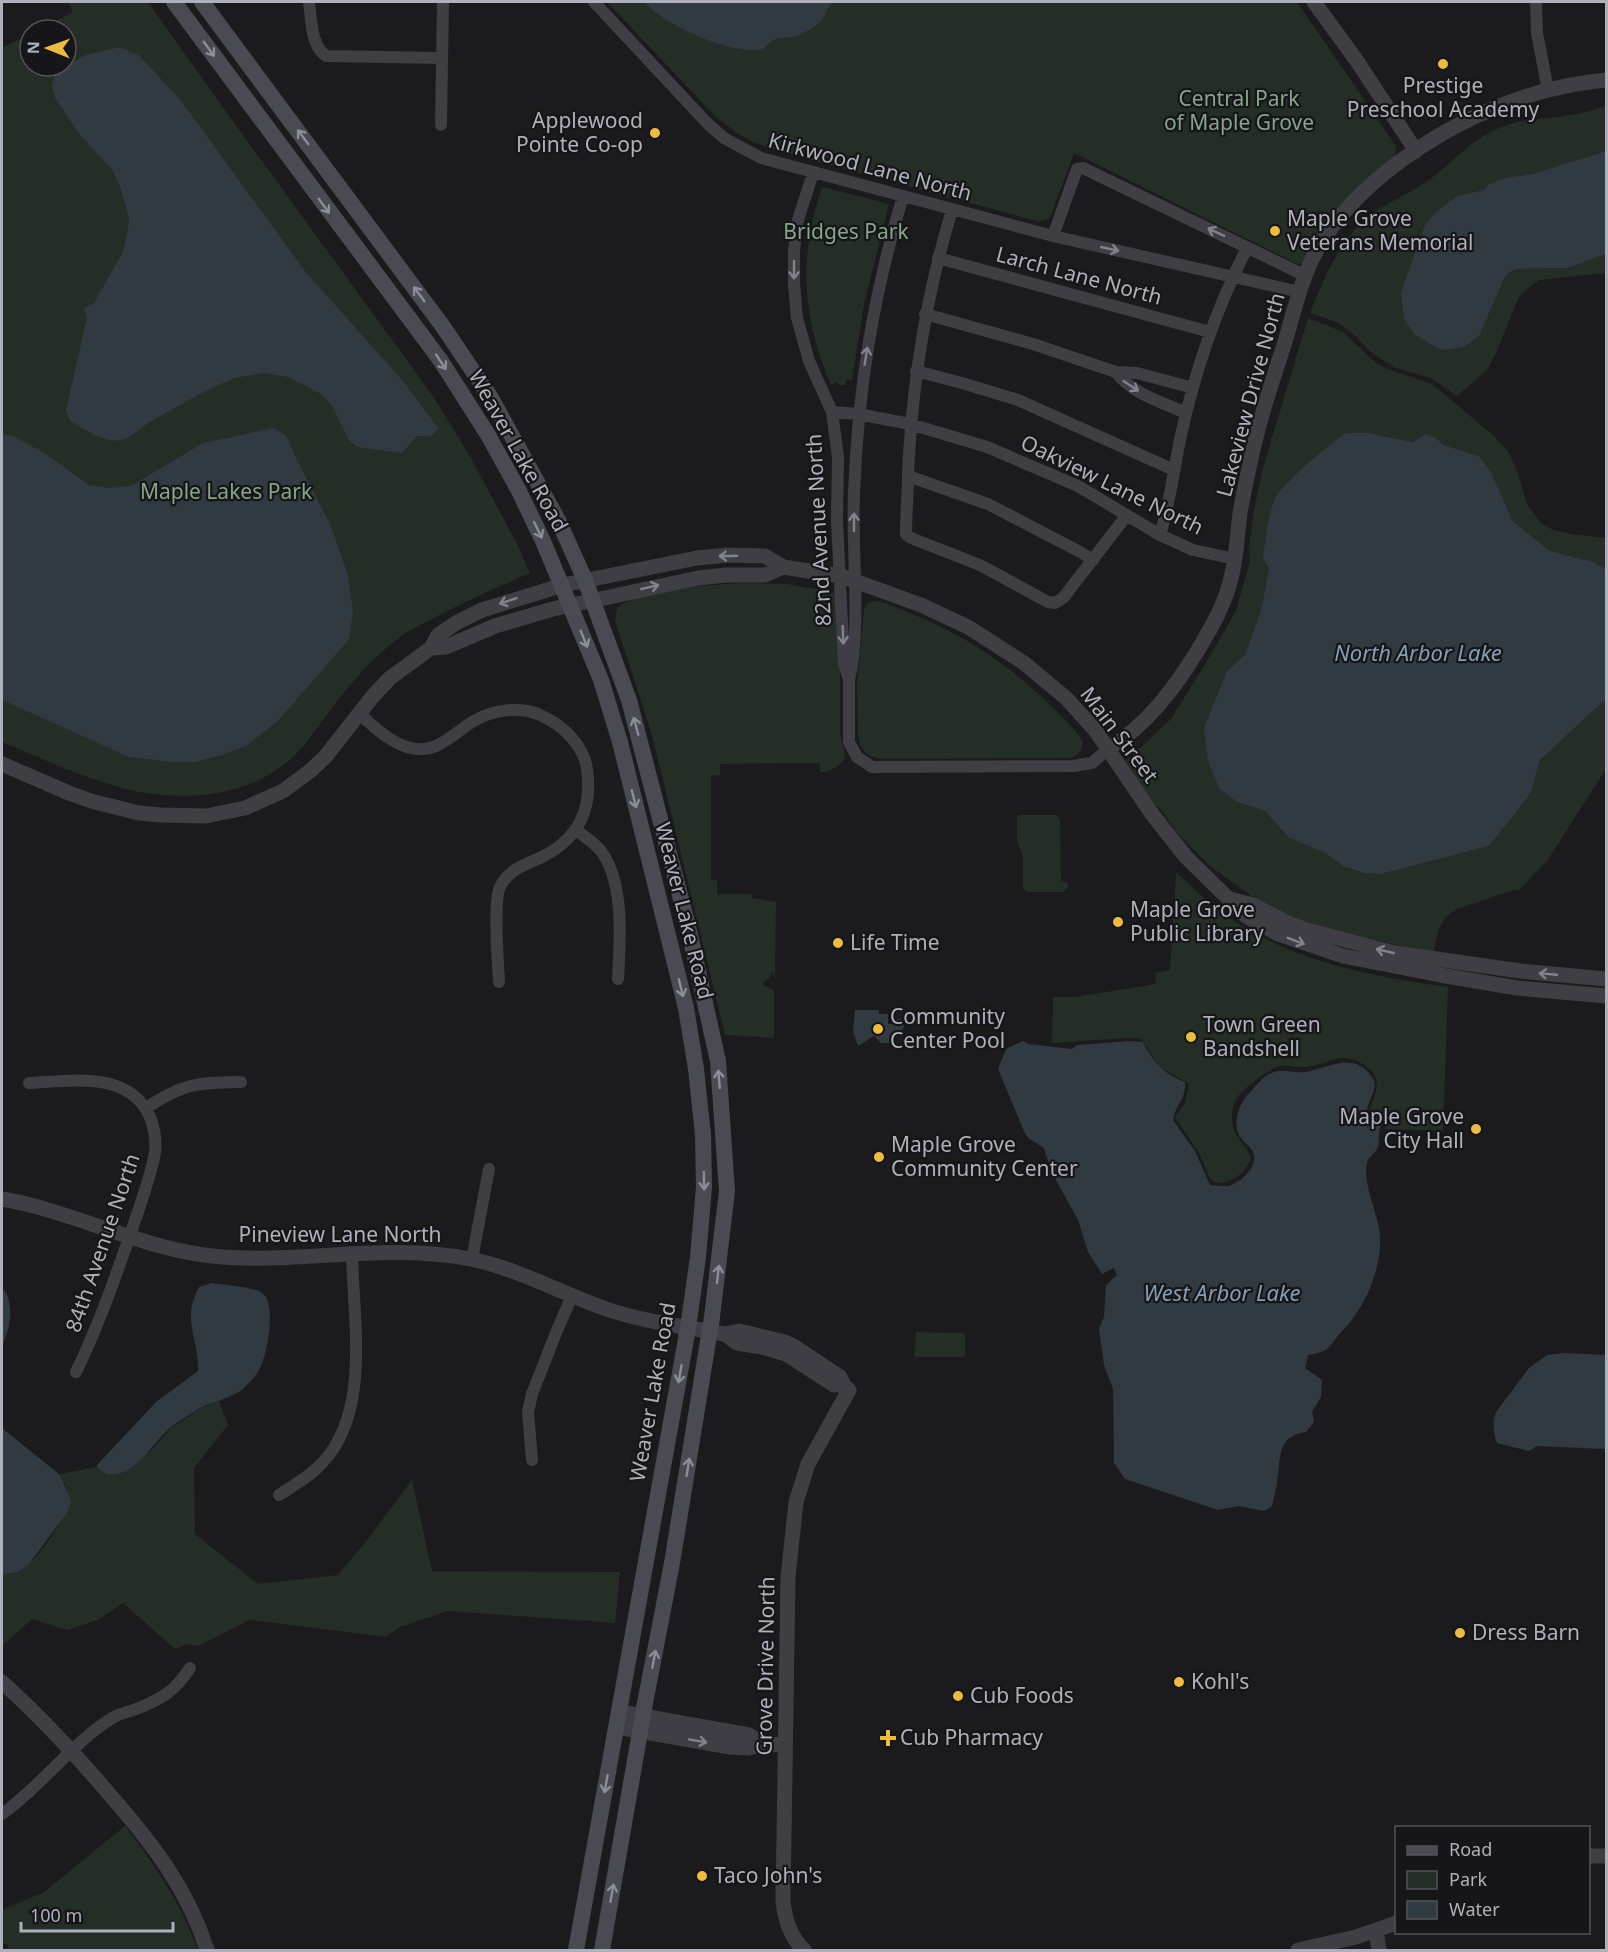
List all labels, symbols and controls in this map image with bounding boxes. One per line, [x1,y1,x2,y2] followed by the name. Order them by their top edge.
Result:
[18,18,78,78] north arrow
[202,40,215,56] one-way arrow
[22,41,44,54] text: N
[1436,57,1450,71] marker: Prestige Preschool Academy
[1347,71,1540,123] place label: Prestige Preschool Academy
[1164,84,1314,136] park label: Central Park of Maple Grove
[516,106,643,158] place label: Applewood Pointe Co-op
[765,125,975,207] street label: Kirkwood Lane North
[648,126,662,140] marker: Applewood Pointe Co-op
[297,130,309,146] one-way arrow
[318,197,331,213] one-way arrow
[1287,204,1474,256] place label: Maple Grove Veterans Memorial
[783,217,909,245] park label: Bridges Park
[1268,224,1282,238] marker: Maple Grove Veterans Memorial
[1207,226,1225,238] one-way arrow
[993,239,1165,311] street label: Larch Lane North
[1100,244,1119,256] one-way arrow
[788,260,800,280] one-way arrow
[413,286,426,302] one-way arrow
[1209,290,1291,500] street label: Lakeview Drive North
[860,346,871,366] one-way arrow
[435,353,447,369] one-way arrow
[463,365,575,537] street label: Weaver Lake Road
[1122,381,1139,393] one-way arrow
[1016,428,1208,540] street label: Oakview Lane North
[799,433,837,627] street label: 82nd Avenue North
[140,477,313,505] park label: Maple Lakes Park
[848,513,860,533] one-way arrow
[533,521,545,539] one-way arrow
[718,550,738,561] one-way arrow
[640,581,659,593] one-way arrow
[499,597,518,608] one-way arrow
[837,624,849,644] one-way arrow
[580,629,591,648] one-way arrow
[1334,637,1502,667] water label: North Arbor Lake
[1075,681,1165,788] street label: Main Street
[630,717,642,736] one-way arrow
[628,789,640,808] one-way arrow
[649,819,720,1002] street label: Weaver Lake Road
[1130,895,1264,947] place label: Maple Grove Public Library
[1111,915,1125,929] marker: Maple Grove Public Library
[850,928,940,956] place label: Life Time
[831,936,845,950] marker: Life Time
[1286,936,1304,947] one-way arrow
[1375,944,1394,956] one-way arrow
[1539,968,1559,979] one-way arrow
[675,978,687,997] one-way arrow
[890,1002,1005,1054] place label: Community Center Pool
[1203,1010,1321,1062] place label: Town Green Bandshell
[871,1022,885,1036] marker: Community Center Pool
[1184,1030,1198,1044] marker: Town Green Bandshell
[713,1070,724,1090] one-way arrow
[1339,1102,1464,1154] place label: Maple Grove City Hall
[1469,1122,1483,1136] marker: Maple Grove City Hall
[891,1130,1078,1182] place label: Maple Grove Community Center
[58,1150,146,1336] street label: 84th Avenue North
[872,1150,886,1164] marker: Maple Grove Community Center
[698,1171,710,1191] one-way arrow
[239,1220,441,1248] street label: Pineview Lane North
[713,1264,724,1284] one-way arrow
[1143,1277,1301,1307] water label: West Arbor Lake
[622,1300,682,1483] street label: Weaver Lake Road
[674,1364,685,1384] one-way arrow
[683,1457,694,1477] one-way arrow
[749,1576,781,1756] street label: Grove Drive North
[1472,1618,1580,1646] place label: Dress Barn
[1453,1626,1467,1640] marker: Dress Barn
[649,1649,660,1669] one-way arrow
[1191,1667,1249,1695] place label: Kohl's
[1172,1675,1186,1689] marker: Kohl's
[970,1681,1074,1709] place label: Cub Foods
[951,1689,965,1703] marker: Cub Foods
[900,1723,1043,1751] place label: Cub Pharmacy
[881,1731,895,1745] marker: Cub Pharmacy
[688,1736,708,1747] one-way arrow
[601,1774,612,1793] one-way arrow
[1395,1826,1590,1934] legend
[1449,1837,1492,1861] text: Road
[714,1861,822,1889] place label: Taco John's
[1449,1867,1487,1891] text: Park
[695,1869,709,1883] marker: Taco John's
[607,1884,618,1903] one-way arrow
[21,1895,172,1933] scale bar
[1449,1897,1500,1921] text: Water
[30,1903,82,1927] text: 100 m

